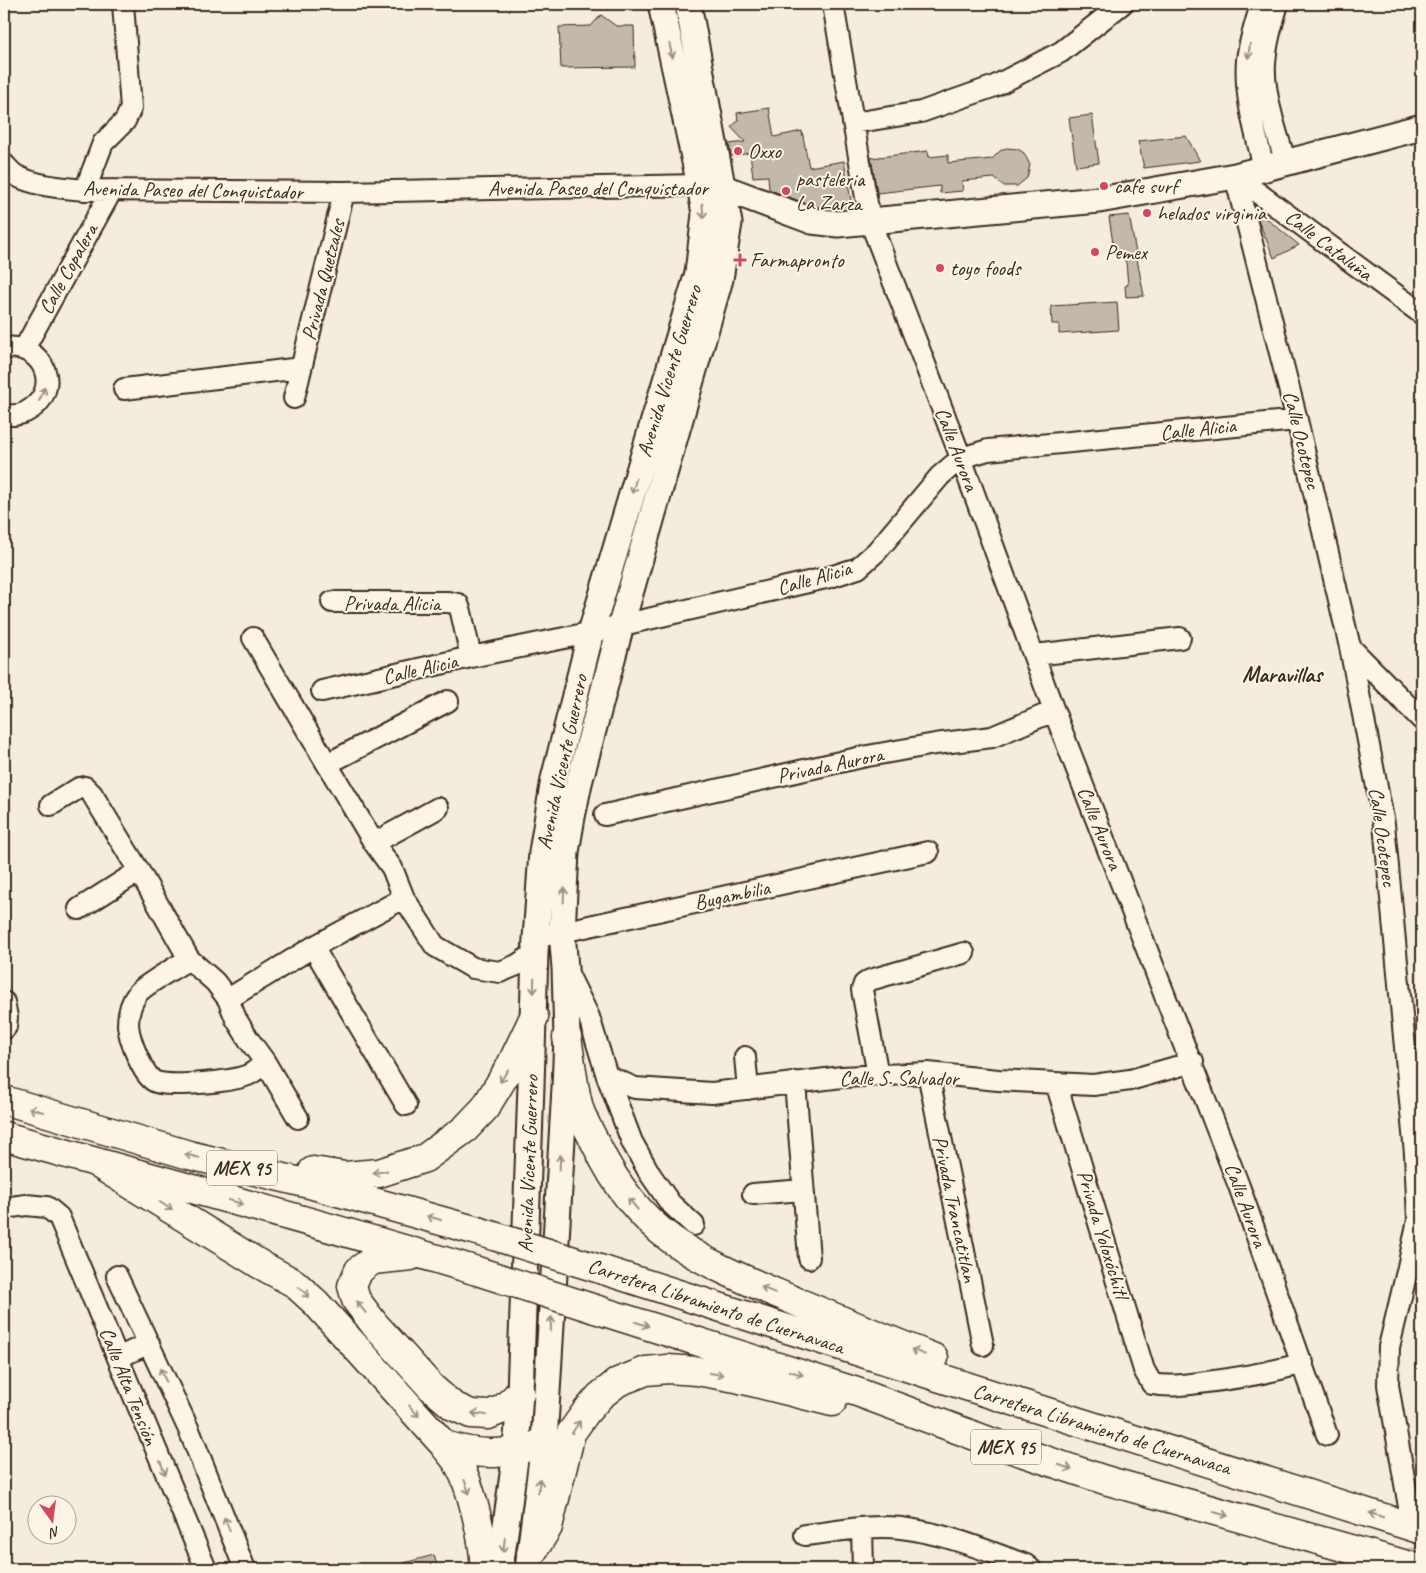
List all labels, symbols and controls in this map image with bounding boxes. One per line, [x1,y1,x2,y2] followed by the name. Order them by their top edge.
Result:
[1243,42,1253,58] one-way arrow
[667,43,677,59] one-way arrow
[748,138,782,164] place label: Oxxo
[732,145,744,157] marker: Oxxo
[796,166,866,216] place label: pasteleria La Zarza
[1114,173,1181,199] place label: cafe surf
[83,175,305,205] street label: Avenida Paseo del Conquistador
[488,175,709,201] street label: Avenida Paseo del Conquistador
[1098,180,1110,192] marker: cafe surf
[780,185,792,197] marker: pasteleria La Zarza
[1157,200,1268,226] place label: helados virginia
[699,202,708,218] one-way arrow
[1280,204,1379,287] street label: Calle Cataluña
[1141,207,1153,219] marker: helados virginia
[295,215,351,343] street label: Privada Quetzales
[33,217,105,319] street label: Calle Copalera
[1105,239,1149,265] place label: Pemex
[1089,246,1101,258] marker: Pemex
[750,247,845,273] place label: Farmapronto
[734,254,746,266] marker: Farmapronto
[950,255,1022,281] place label: toyo foods
[934,262,946,274] marker: toyo foods
[631,281,708,460] street label: Avenida Vicente Guerrero
[38,386,48,401] one-way arrow
[1277,388,1327,493] street label: Calle Ocotepec
[929,404,985,496] street label: Calle Aurora
[1159,412,1239,446] street label: Calle Alicia
[629,477,639,493] one-way arrow
[774,555,856,601] street label: Calle Alicia
[344,590,443,616] street label: Privada Alicia
[380,647,461,690] street label: Calle Alicia
[1242,661,1324,689] district label: Maravillas
[531,671,594,852] street label: Avenida Vicente Guerrero
[775,741,888,789] street label: Privada Aurora
[1072,783,1129,875] street label: Calle Aurora
[1363,786,1403,890] street label: Calle Ocotepec
[692,874,774,916] street label: Bugambilia
[559,887,568,903] one-way arrow
[529,977,539,993] one-way arrow
[840,1065,961,1091] street label: Calle S. Salvador
[498,1069,508,1083] one-way arrow
[512,1073,544,1253] street label: Avenida Vicente Guerrero
[28,1105,44,1115] one-way arrow
[927,1133,983,1285] street label: Privada Trancatitlan
[185,1150,201,1160] one-way arrow
[207,1150,277,1186] road number: MEX 95
[556,1154,565,1170] one-way arrow
[1219,1160,1274,1252] street label: Calle Aurora
[1071,1167,1136,1304] street label: Privada Yoloxóchitl
[372,1168,388,1178] one-way arrow
[627,1197,638,1210] one-way arrow
[227,1198,243,1207] one-way arrow
[159,1201,173,1212] one-way arrow
[426,1213,442,1223] one-way arrow
[585,1252,850,1360] street label: Carretera Libramiento de Cuernavaca
[761,1284,776,1294] one-way arrow
[298,1286,310,1298] one-way arrow
[356,1301,367,1314] one-way arrow
[547,1316,556,1332] one-way arrow
[633,1319,649,1329] one-way arrow
[94,1323,165,1449] street label: Calle Alta Tensión
[911,1347,927,1356] one-way arrow
[158,1368,168,1383] one-way arrow
[788,1368,804,1378] one-way arrow
[707,1370,723,1379] one-way arrow
[970,1377,1236,1481] street label: Carretera Libramiento de Cuernavaca
[408,1405,420,1418] one-way arrow
[471,1409,487,1419] one-way arrow
[571,1420,581,1434] one-way arrow
[971,1430,1041,1464] road number: MEX 95
[159,1460,169,1475] one-way arrow
[1057,1463,1073,1472] one-way arrow
[463,1479,472,1494] one-way arrow
[534,1479,544,1495] one-way arrow
[28,1496,78,1546] north arrow
[1213,1509,1229,1519] one-way arrow
[1368,1510,1384,1520] one-way arrow
[222,1517,231,1532] one-way arrow
[47,1523,61,1542] text: N
[499,1537,509,1553] one-way arrow

